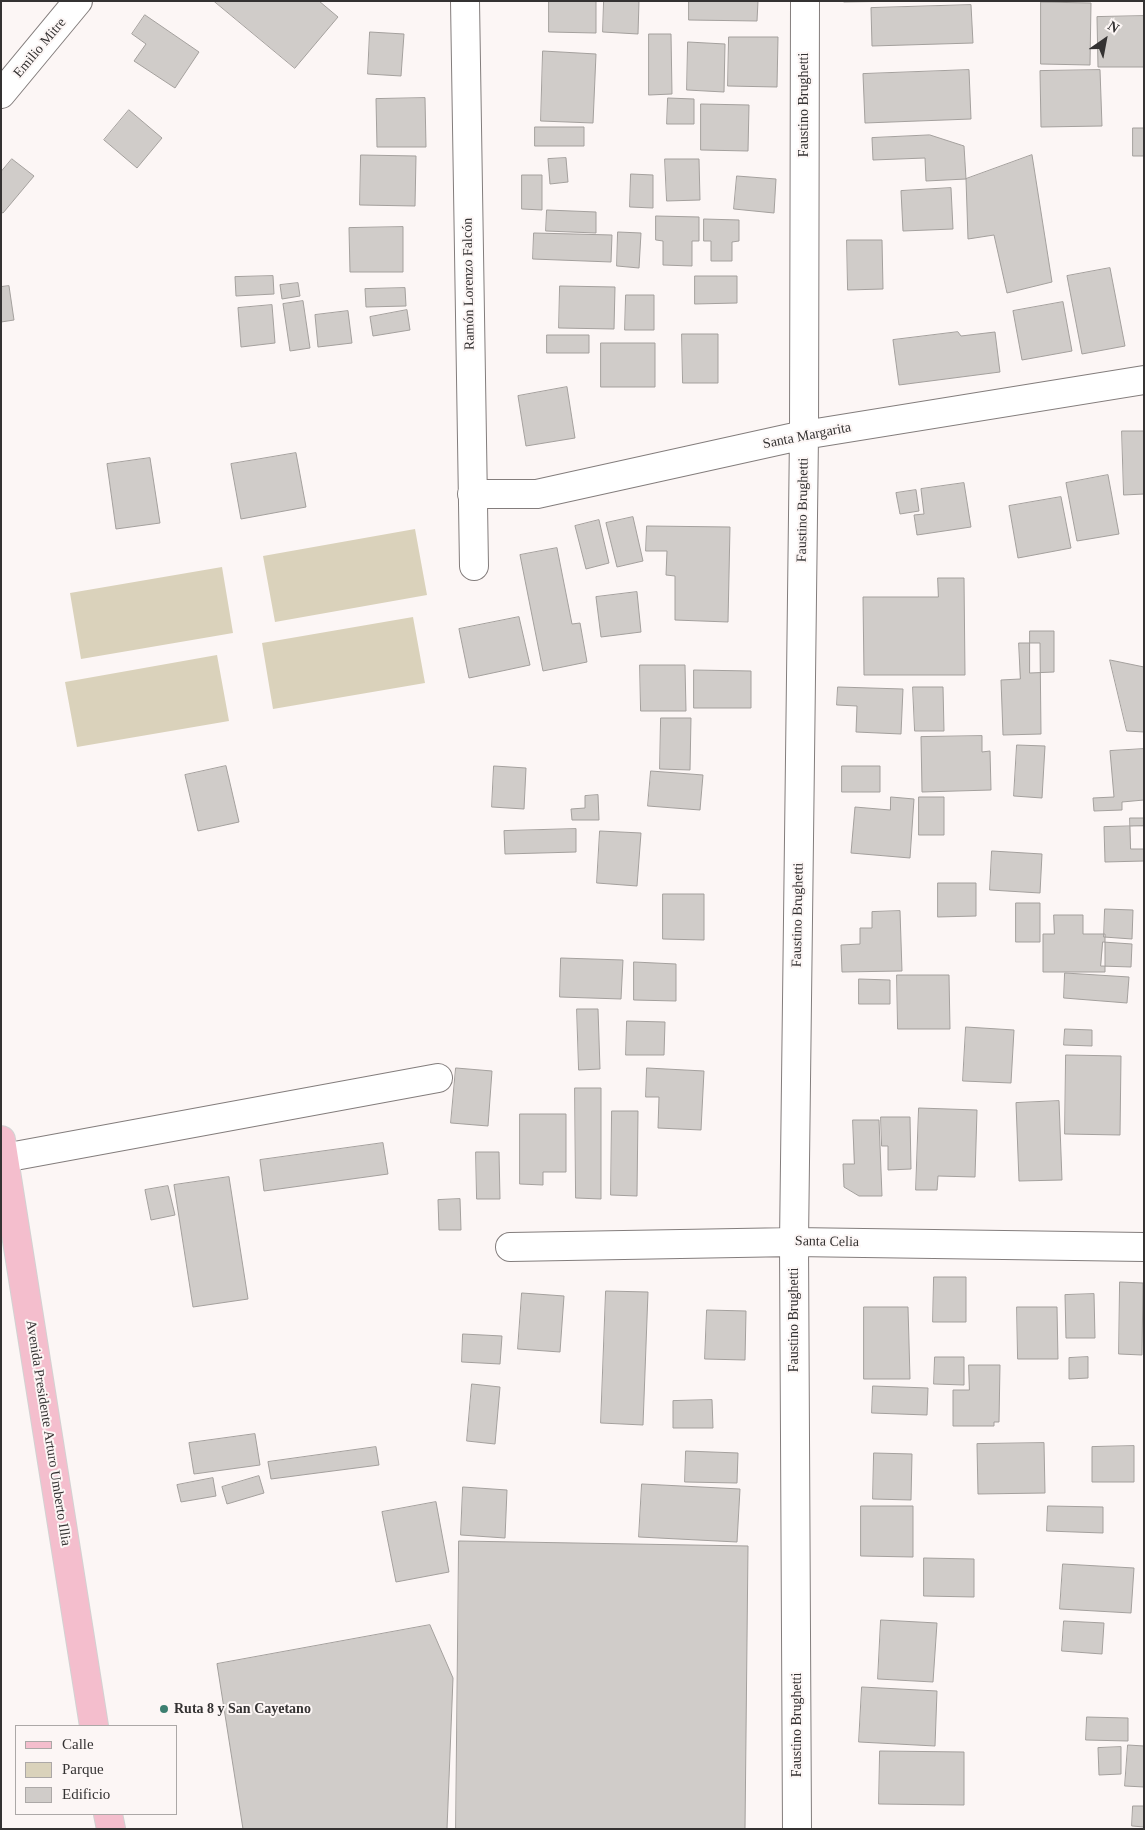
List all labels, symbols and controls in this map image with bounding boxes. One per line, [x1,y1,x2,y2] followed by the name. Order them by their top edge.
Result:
[10,15,70,81] street label: Emilio Mitre
[1080,15,1130,65] north arrow
[1105,18,1122,36] text: N
[796,53,812,157] street label: Faustino Brughetti
[459,218,479,350] street label: Ramón Lorenzo Falcón
[761,419,853,453] street label: Santa Margarita
[794,458,812,562] street label: Faustino Brughetti
[789,863,807,967] street label: Faustino Brughetti
[795,1233,859,1251] street label: Santa Celia
[786,1268,802,1372] street label: Faustino Brughetti
[22,1319,74,1547] street label: Avenida Presidente Arturo Umberto Illia
[789,1673,805,1777] street label: Faustino Brughetti
[174,1701,311,1717] place label: Ruta 8 y San Cayetano
[158,1703,170,1715] marker: Ruta 8 y San Cayetano
[15,1725,178,1815] legend
[62,1736,94,1752] text: Calle
[62,1761,104,1777] text: Parque
[62,1786,110,1802] text: Edificio

